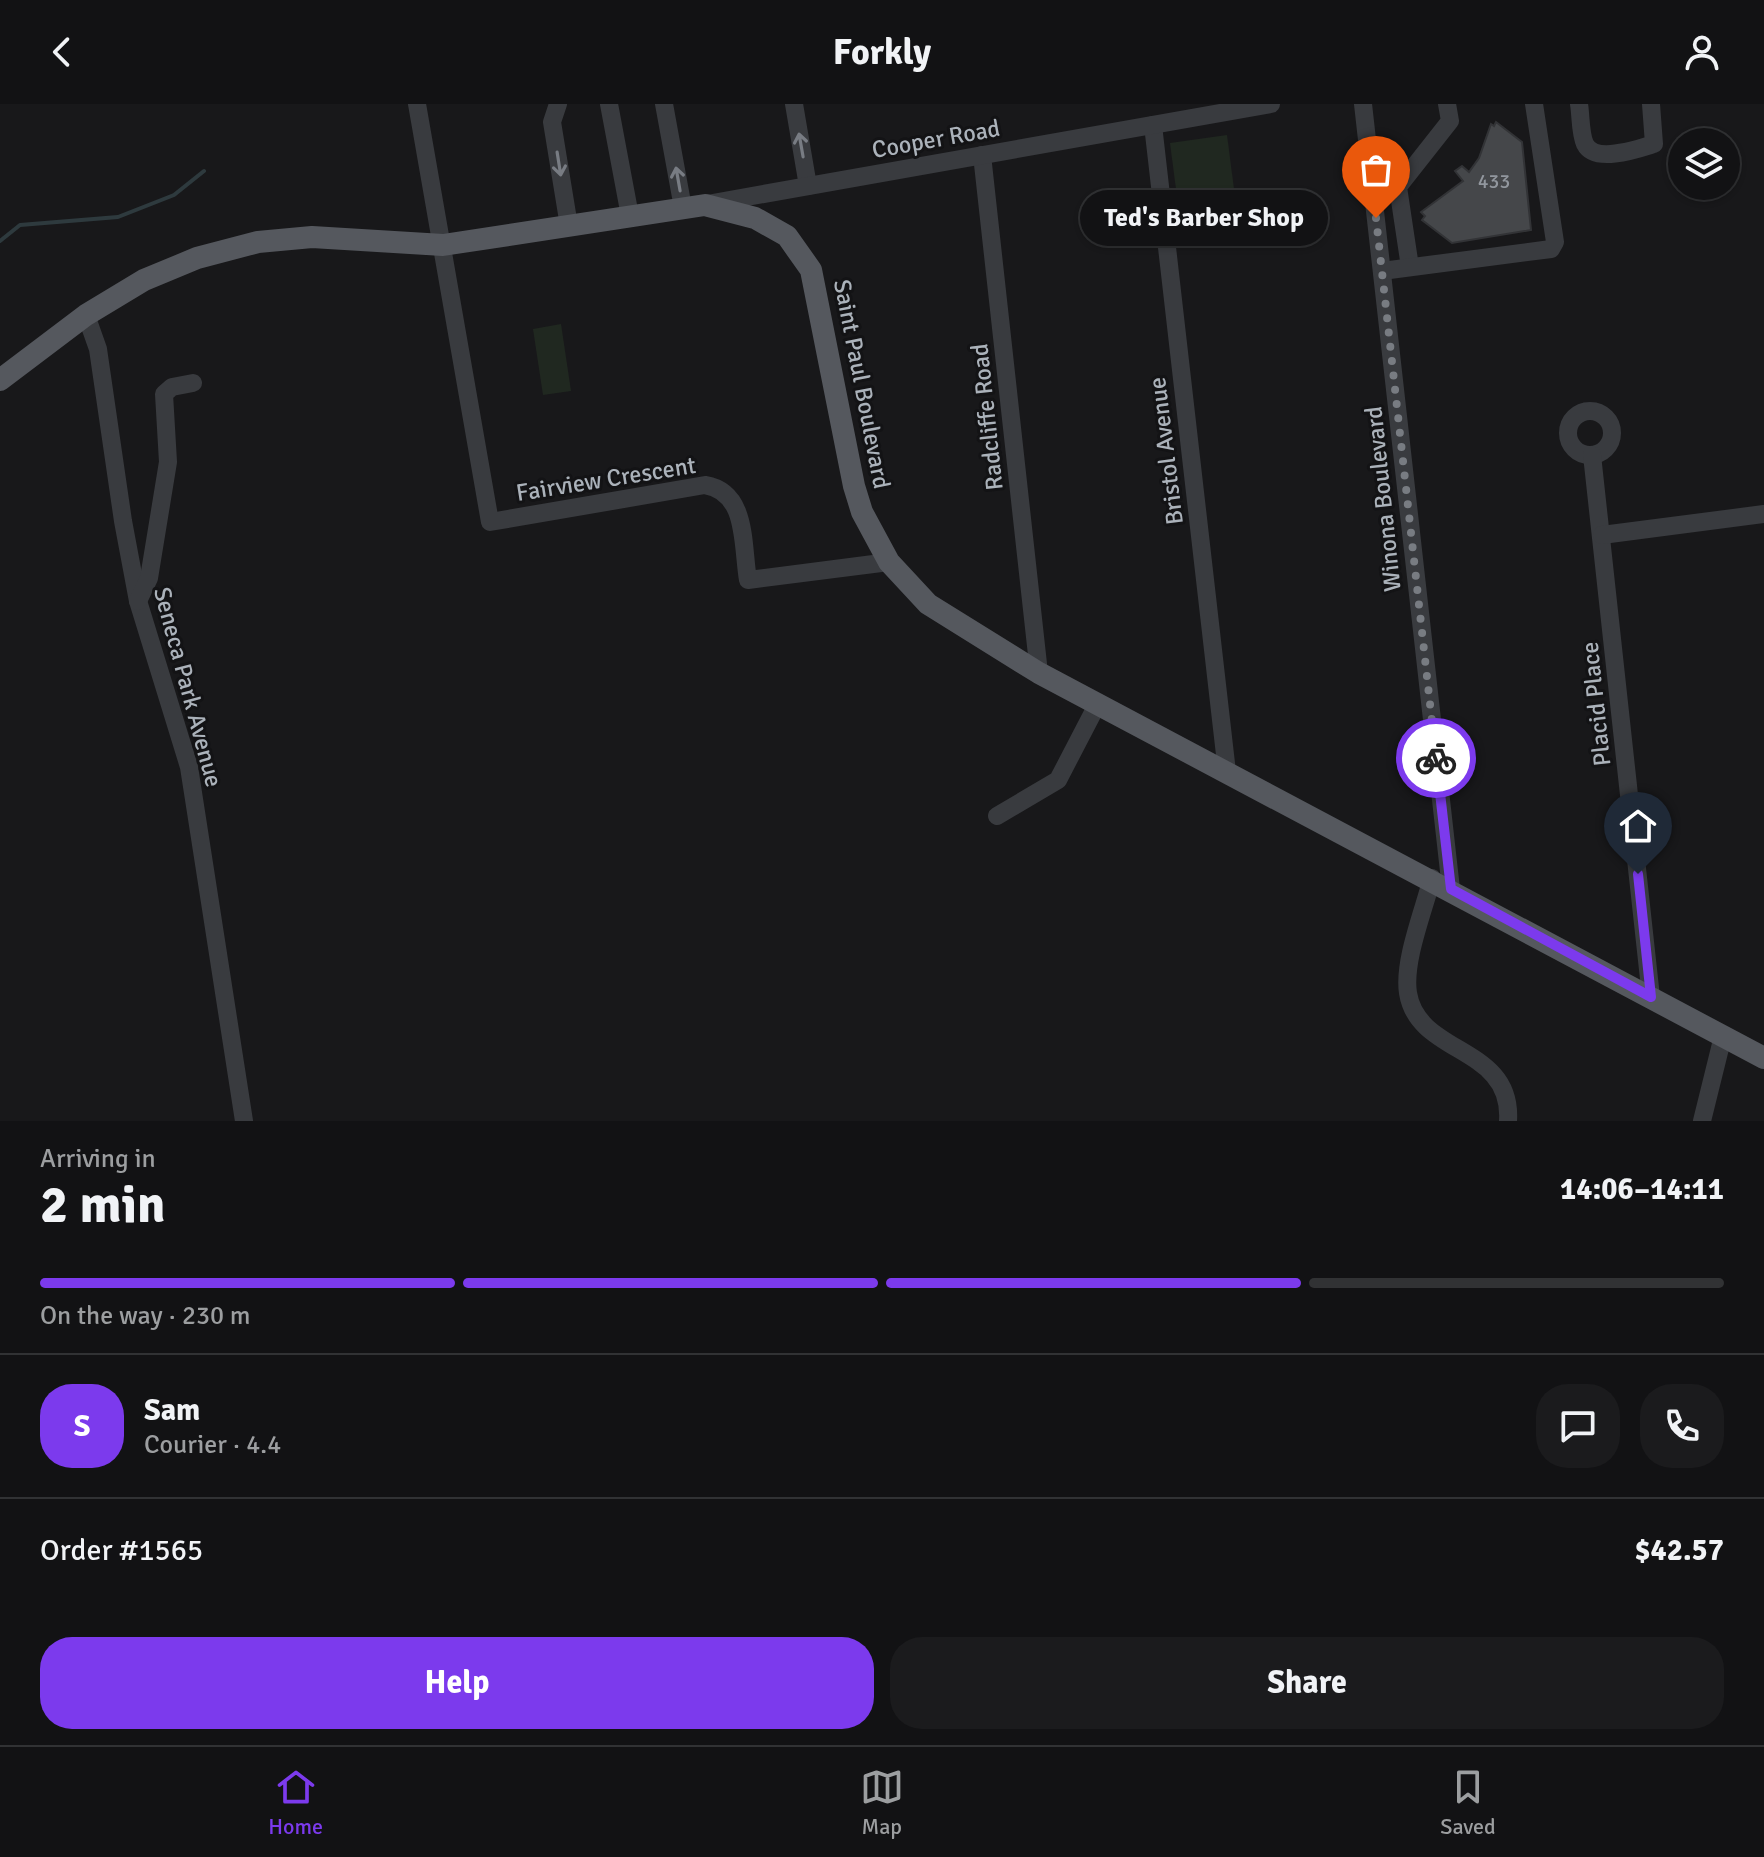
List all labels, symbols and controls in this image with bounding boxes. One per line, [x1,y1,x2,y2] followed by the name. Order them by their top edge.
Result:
[40,30,84,74] icon: back
[833,30,931,75] text: Forkly
[1680,30,1724,74] icon: person
[870,113,1002,165] street label: Cooper Road
[1668,128,1740,200] map controls
[1668,128,1740,200] button: layers
[792,133,807,158] one-way arrow
[1342,136,1410,218] pin
[1354,148,1398,192] icon: bag
[553,151,568,176] one-way arrow
[670,167,685,192] one-way arrow
[1478,169,1510,194] house number: 433
[1080,190,1328,246] callout: Ted's Barber Shop
[1104,202,1304,234] text: Ted's Barber Shop
[827,277,897,491] street label: Saint Paul Boulevard
[964,342,1010,492] street label: Radcliffe Road
[1142,375,1190,527] street label: Bristol Avenue
[1358,405,1408,593] street label: Winona Boulevard
[514,450,698,508] street label: Fairview Crescent
[147,584,229,790] street label: Seneca Park Avenue
[1575,640,1617,768] street label: Placid Place
[1396,718,1476,798] courier
[1414,736,1458,780] icon: bike
[1604,792,1672,874] pin
[1616,804,1660,848] icon: home
[40,1143,156,1175] text: Arriving in
[1560,1171,1724,1208] text: 14:06–14:11
[40,1173,166,1237] text: 2 min
[40,1300,250,1332] text: On the way · 230 m
[1536,1384,1620,1468] button: chat
[1640,1384,1724,1468] button: phone
[144,1392,200,1429] text: Sam
[74,1408,90,1445] text: S
[144,1429,281,1461] text: Courier · 4.4
[40,1532,203,1569] text: Order #1565
[1634,1532,1724,1569] text: $42.57
[40,1637,874,1729] button: Help
[890,1637,1724,1729] button: Share
[268,1765,323,1840] tab: Home
[860,1765,904,1840] tab: Map
[1440,1765,1496,1840] tab: Saved

